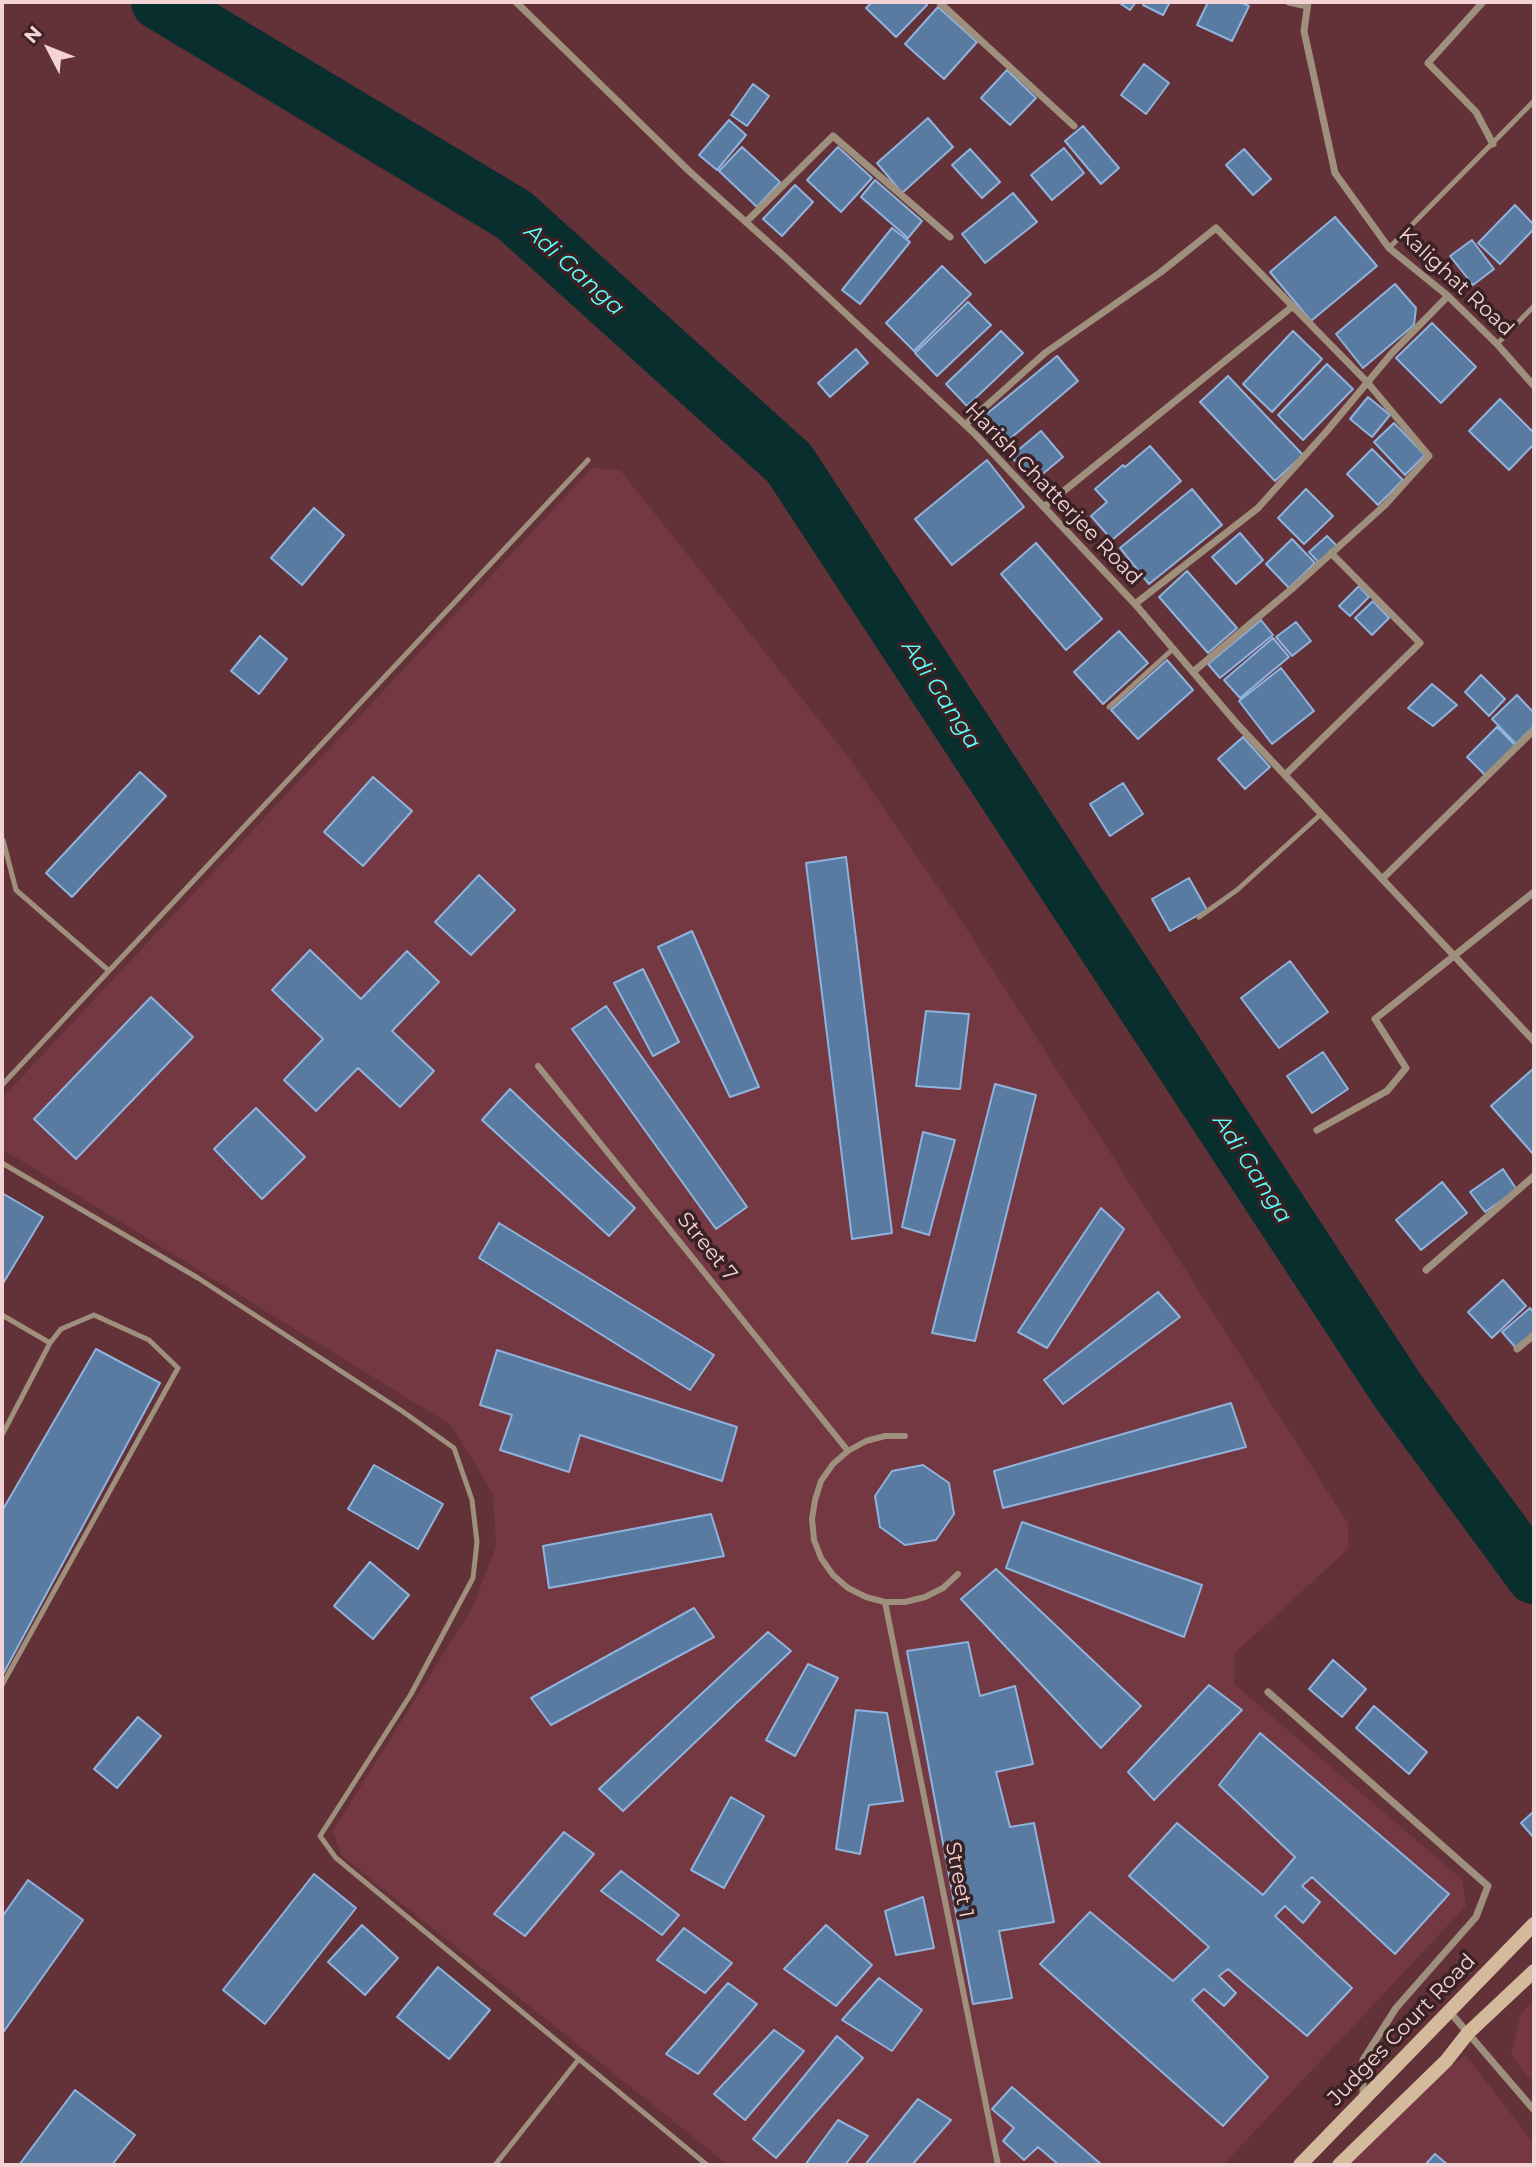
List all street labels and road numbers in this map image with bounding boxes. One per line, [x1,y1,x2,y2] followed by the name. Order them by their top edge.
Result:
[1393,222,1519,342] street label: Kalighat Road
[959,398,1147,590] street label: Harish Chatterjee Road
[672,1207,742,1287] street label: Street 7
[939,1840,979,1920] street label: Street 1
[1323,1949,1481,2111] street label: Judges Court Road

